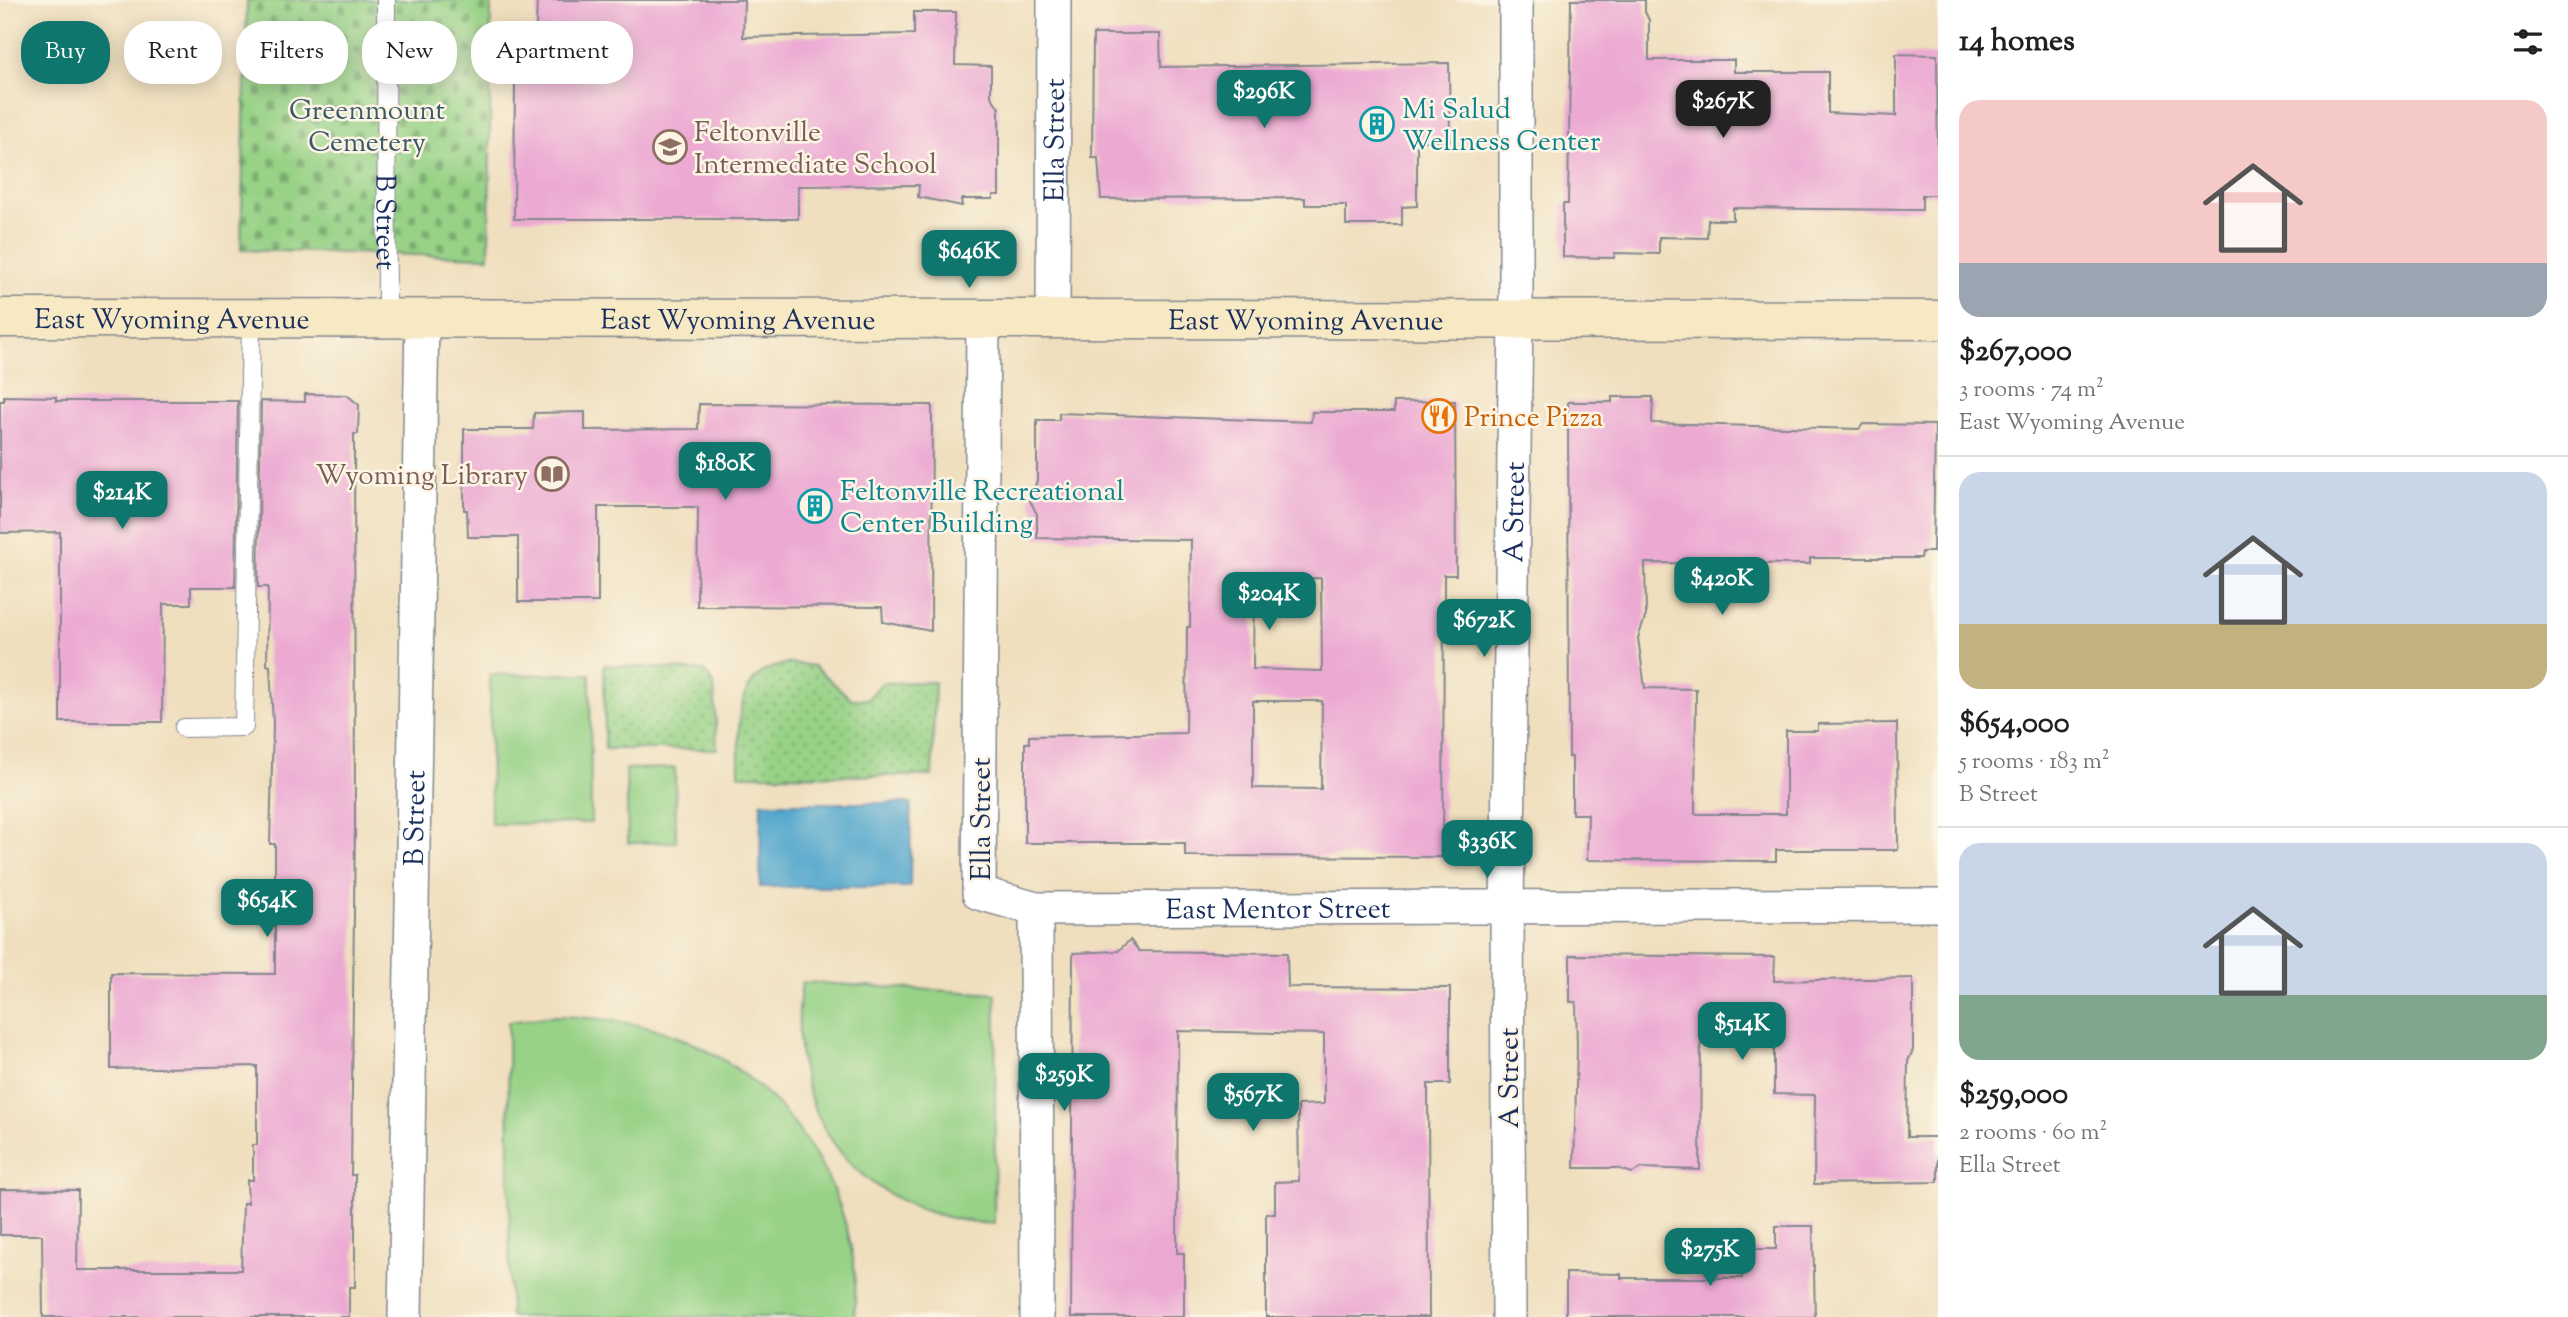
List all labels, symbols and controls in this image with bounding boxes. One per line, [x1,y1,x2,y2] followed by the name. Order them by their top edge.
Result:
[21,21,110,84] chip: Buy
[124,21,222,84] chip: Rent
[236,21,348,84] chip: Filters
[362,21,457,84] chip: New
[471,21,633,84] chip: Apartment
[1959,21,2075,64] text: 14 homes
[2509,23,2547,61] icon: filters
[1215,71,1313,130] pin: $296K
[1233,76,1295,109] text: $296K
[1036,78,1077,202] street label: Ella Street
[1674,80,1772,140] pin: $267K
[1692,86,1754,119] text: $267K
[1402,91,1601,163] place label: Mi Salud Wellness Center
[289,92,446,164] park label: Greenmount Cemetery
[1358,105,1396,143] building icon: Mi Salud Wellness Center
[694,114,937,186] place label: Feltonville Intermediate School
[651,128,689,166] school or university icon: Feltonville Intermediate School
[2190,145,2316,271] icon: home
[364,174,404,270] street label: B Street
[920,230,1018,290] pin: $646K
[938,236,1000,269] text: $646K
[34,301,310,341] street label: East Wyoming Avenue
[600,302,876,342] street label: East Wyoming Avenue
[1168,302,1444,342] street label: East Wyoming Avenue
[1959,331,2072,374] text: $267,000
[1959,374,2104,407] text: 3 rooms · 74 m²
[1420,397,1458,435] restaurant icon: Prince Pizza
[1464,399,1603,439] place label: Prince Pizza
[1959,407,2185,440] text: East Wyoming Avenue
[676,442,774,502] pin: $180K
[695,448,755,481] text: $180K
[533,455,571,493] library icon: Wyoming Library
[315,457,528,497] place label: Wyoming Library
[1495,461,1537,563] street label: A Street
[73,472,171,531] pin: $214K
[840,473,1124,545] place label: Feltonville Recreational Center Building
[92,477,152,510] text: $214K
[796,487,834,525] building icon: Feltonville Recreational Center Building
[2190,517,2316,643] icon: home
[1673,558,1771,617] pin: $420K
[1690,563,1754,596] text: $420K
[1220,572,1318,632] pin: $204K
[1238,578,1300,611] text: $204K
[1435,600,1533,659] pin: $672K
[1453,605,1515,638] text: $672K
[1959,703,2070,746] text: $654,000
[1959,746,2110,779] text: 5 rooms · 183 m²
[963,757,1003,881] street label: Ella Street
[396,769,437,866] street label: B Street
[1959,779,2038,812] text: B Street
[1438,820,1536,880] pin: $336K
[1458,826,1516,859] text: $336K
[218,880,316,939] pin: $654K
[237,885,297,918] text: $654K
[2190,888,2316,1014] icon: home
[1165,890,1391,931] street label: East Mentor Street
[1693,1002,1791,1062] pin: $514K
[1714,1008,1770,1041] text: $514K
[1491,1027,1531,1129] street label: A Street
[1015,1054,1113,1113] pin: $259K
[1035,1059,1093,1092] text: $259K
[1204,1074,1302,1133] pin: $567K
[1959,1074,2068,1117] text: $259,000
[1223,1079,1283,1112] text: $567K
[1959,1117,2107,1150] text: 2 rooms · 60 m²
[1959,1150,2061,1183] text: Ella Street
[1661,1228,1759,1288] pin: $275K
[1680,1234,1740,1267] text: $275K

